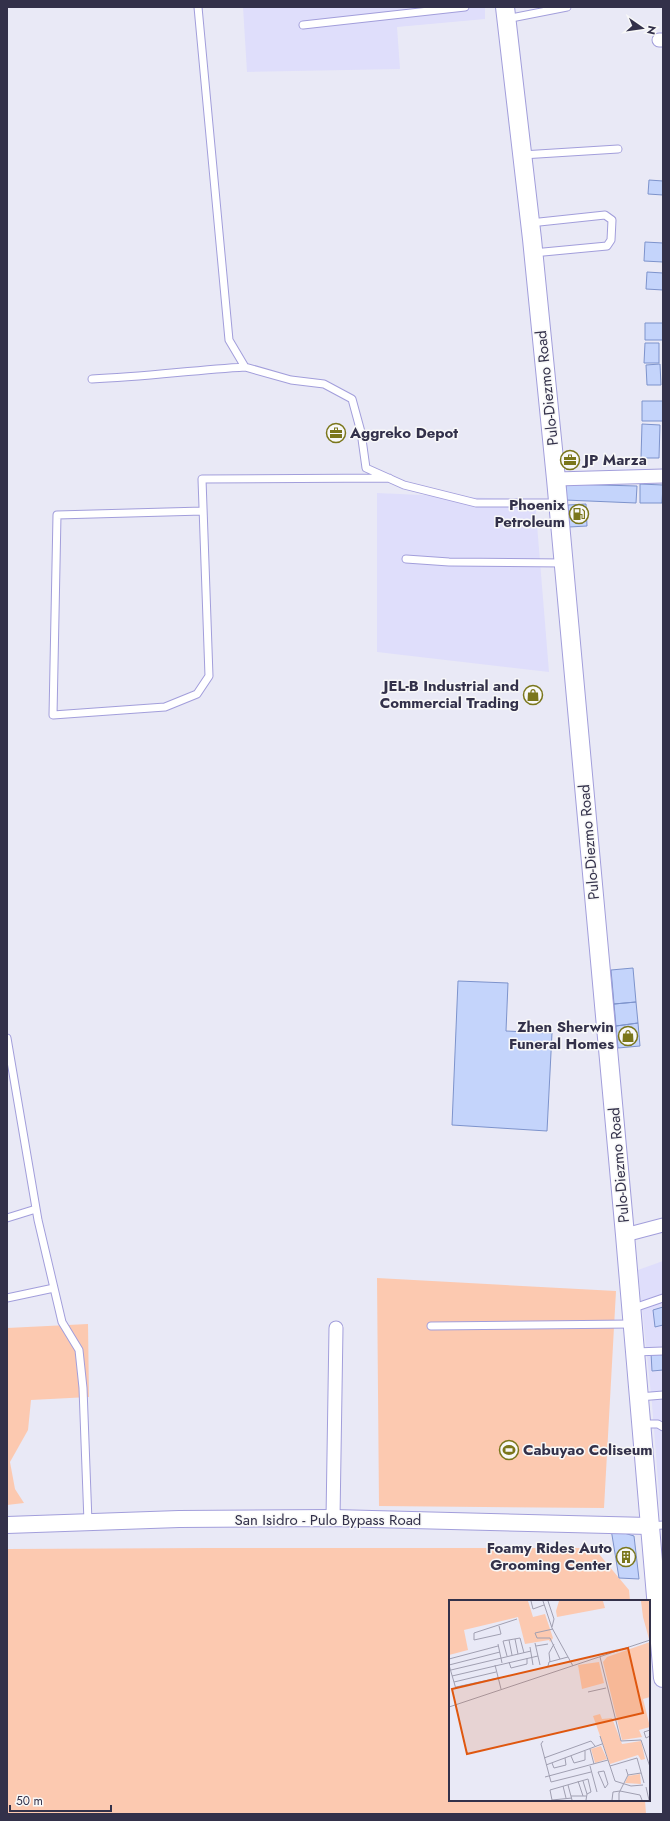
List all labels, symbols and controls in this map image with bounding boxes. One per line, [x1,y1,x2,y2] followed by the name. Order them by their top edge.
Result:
[622,8,662,48] north arrow
[643,24,661,36] text: N
[530,329,564,447] street label: Pulo-Diezmo Road
[325,422,347,444] office icon: Aggreko Depot
[349,422,458,444] place label: Aggreko Depot
[559,449,581,471] office icon: JP Marza
[581,449,647,471] place label: JP Marza
[494,494,565,533] place label: Phoenix Petroleum
[568,503,590,525] fuel station icon: Phoenix Petroleum
[380,675,519,714] place label: JEL-B Industrial and Commercial Trading
[522,684,544,706] shop icon: JEL-B Industrial and Commercial Trading
[573,783,605,901] street label: Pulo-Diezmo Road
[509,1016,614,1055] place label: Zhen Sherwin Funeral Homes
[617,1025,639,1047] shop icon: Zhen Sherwin Funeral Homes
[603,1106,635,1224] street label: Pulo-Diezmo Road
[498,1439,520,1461] sports icon: Cabuyao Coliseum
[523,1439,653,1461] place label: Cabuyao Coliseum
[235,1509,421,1531] street label: San Isidro - Pulo Bypass Road
[487,1537,613,1576] place label: Foamy Rides Auto Grooming Center
[615,1546,637,1568] building icon: Foamy Rides Auto Grooming Center
[449,1600,650,1801] inset map
[10,1787,111,1813] scale bar
[16,1792,43,1810] text: 50 m

